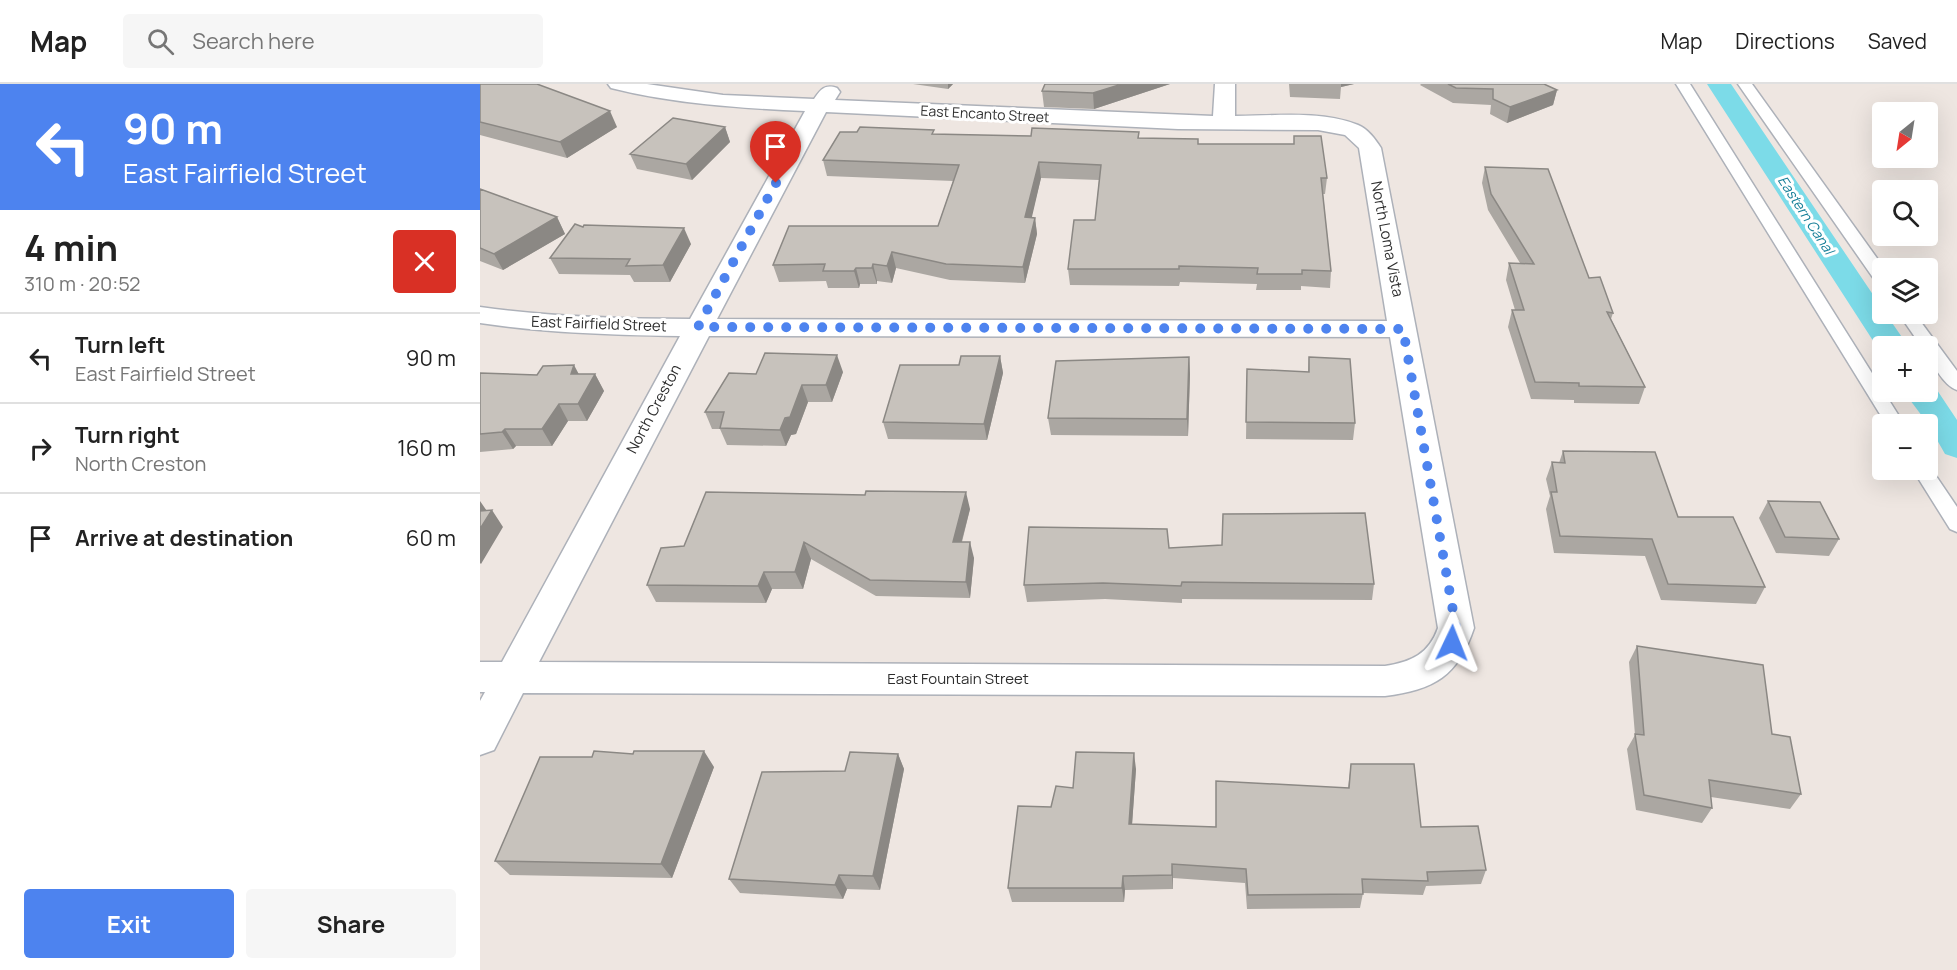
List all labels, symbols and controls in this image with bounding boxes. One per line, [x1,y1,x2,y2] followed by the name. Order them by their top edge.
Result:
[123,14,543,68] search box
[30,22,87,60] text: Map
[144,25,177,58] icon: search
[192,26,315,56] text: Search here
[1661,27,1702,55] text: Map
[1735,27,1835,55] text: Directions
[1868,27,1927,55] text: Saved
[123,99,223,157] text: 90 m
[920,101,1050,126] street label: East Encanto Street
[1872,102,1938,168] north arrow
[1872,102,1938,480] map controls
[24,108,102,186] icon: left
[750,121,801,183] pin
[759,130,792,163] icon: arrive
[123,154,367,191] text: East Fairfield Street
[1774,172,1840,259] water label: Eastern Canal
[1366,179,1409,299] street label: North Loma Vista
[1872,180,1938,246] button: search
[24,223,118,272] text: 4 min
[393,230,456,293] button: close
[1872,258,1938,324] button: layers
[24,270,141,297] text: 310 m · 20:52
[531,311,667,336] street label: East Fairfield Street
[75,330,165,360] text: Turn left
[1872,336,1938,402] button: +
[24,342,57,375] icon: left
[406,343,456,373] text: 90 m
[75,360,256,387] text: East Fairfield Street
[621,360,686,457] street label: North Creston
[1872,414,1938,480] button: −
[75,420,180,450] text: Turn right
[24,432,57,465] icon: right
[397,433,456,463] text: 160 m
[75,450,206,477] text: North Creston
[24,522,57,555] icon: arrive
[75,523,293,553] text: Arrive at destination
[406,523,456,553] text: 60 m
[1420,611,1484,675] position arrow
[887,668,1029,689] street label: East Fountain Street
[24,889,234,958] button: Exit
[246,889,456,958] button: Share

